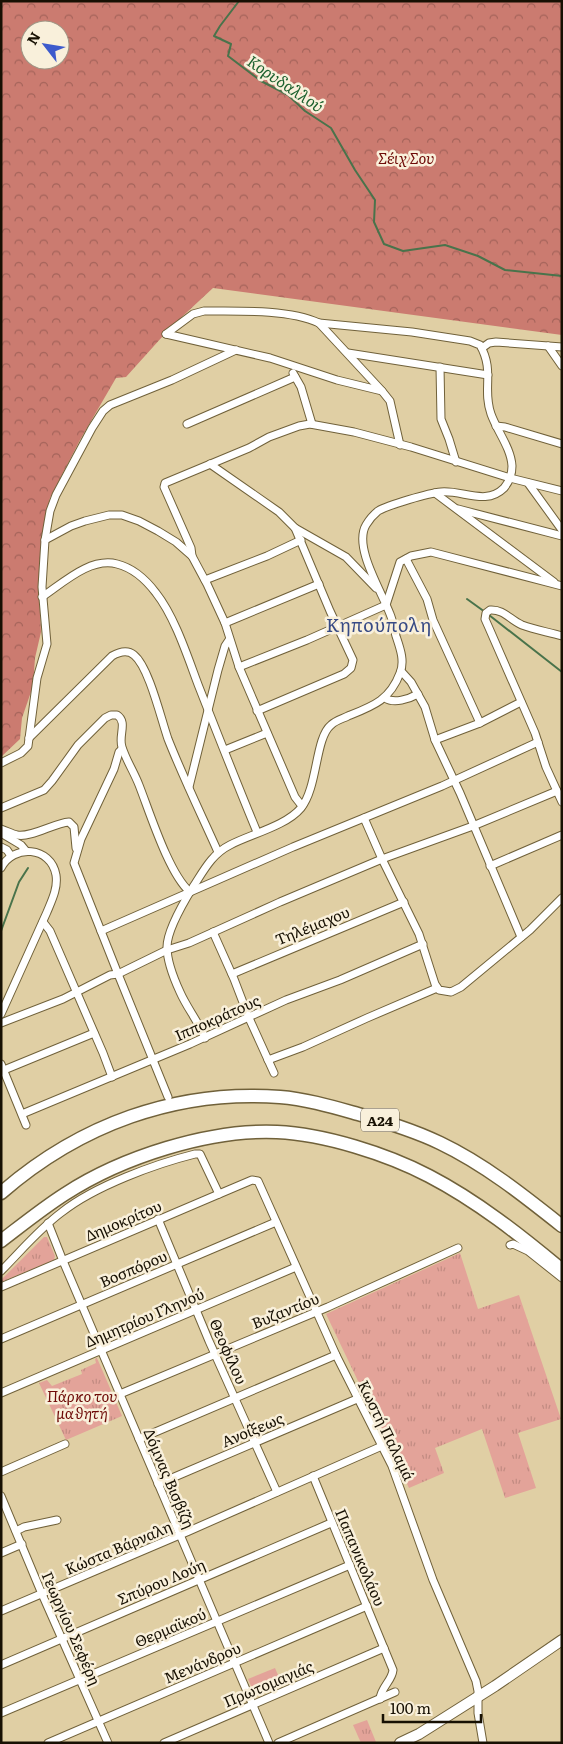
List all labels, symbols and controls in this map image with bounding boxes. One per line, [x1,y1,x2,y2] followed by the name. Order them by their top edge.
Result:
[20,20,70,70] north arrow
[21,27,45,48] text: N
[243,49,329,117] water label: Κορυδαλλού
[378,146,434,169] park label: Σέιχ Σου
[326,611,432,638] district label: Κηπούπολη
[271,899,353,950] street label: Τηλέμαχου
[171,988,264,1046] street label: Ιπποκράτους
[361,1108,399,1132] road number: Α24
[81,1193,165,1246] street label: Δημοκρίτου
[96,1243,171,1293] street label: Βοσπόρου
[81,1281,207,1352] street label: Δημητρίου Γληνού
[248,1286,323,1334] street label: Βυζαντίου
[204,1314,254,1388] street label: Θεοφίλου
[353,1376,421,1484] street label: Κωστή Παλαμά
[47,1384,117,1424] park label: Πάρκο του μαθητή
[217,1405,287,1452] street label: Ανοίξεως
[139,1424,201,1532] street label: Δόμνας Βισβίζη
[330,1505,392,1610] street label: Παπανικολάου
[61,1514,175,1580] street label: Κώστα Βάρναλη
[114,1552,208,1610] street label: Σπύρου Λούη
[37,1568,107,1688] street label: Γεωργίου Σεφέρη
[131,1602,210,1652] street label: Θερμαϊκού
[160,1635,244,1689] street label: Μενάνδρου
[220,1654,317,1712] street label: Πρωτομαγιάς
[383,1692,480,1724] scale bar
[390,1696,431,1719] text: 100 m

